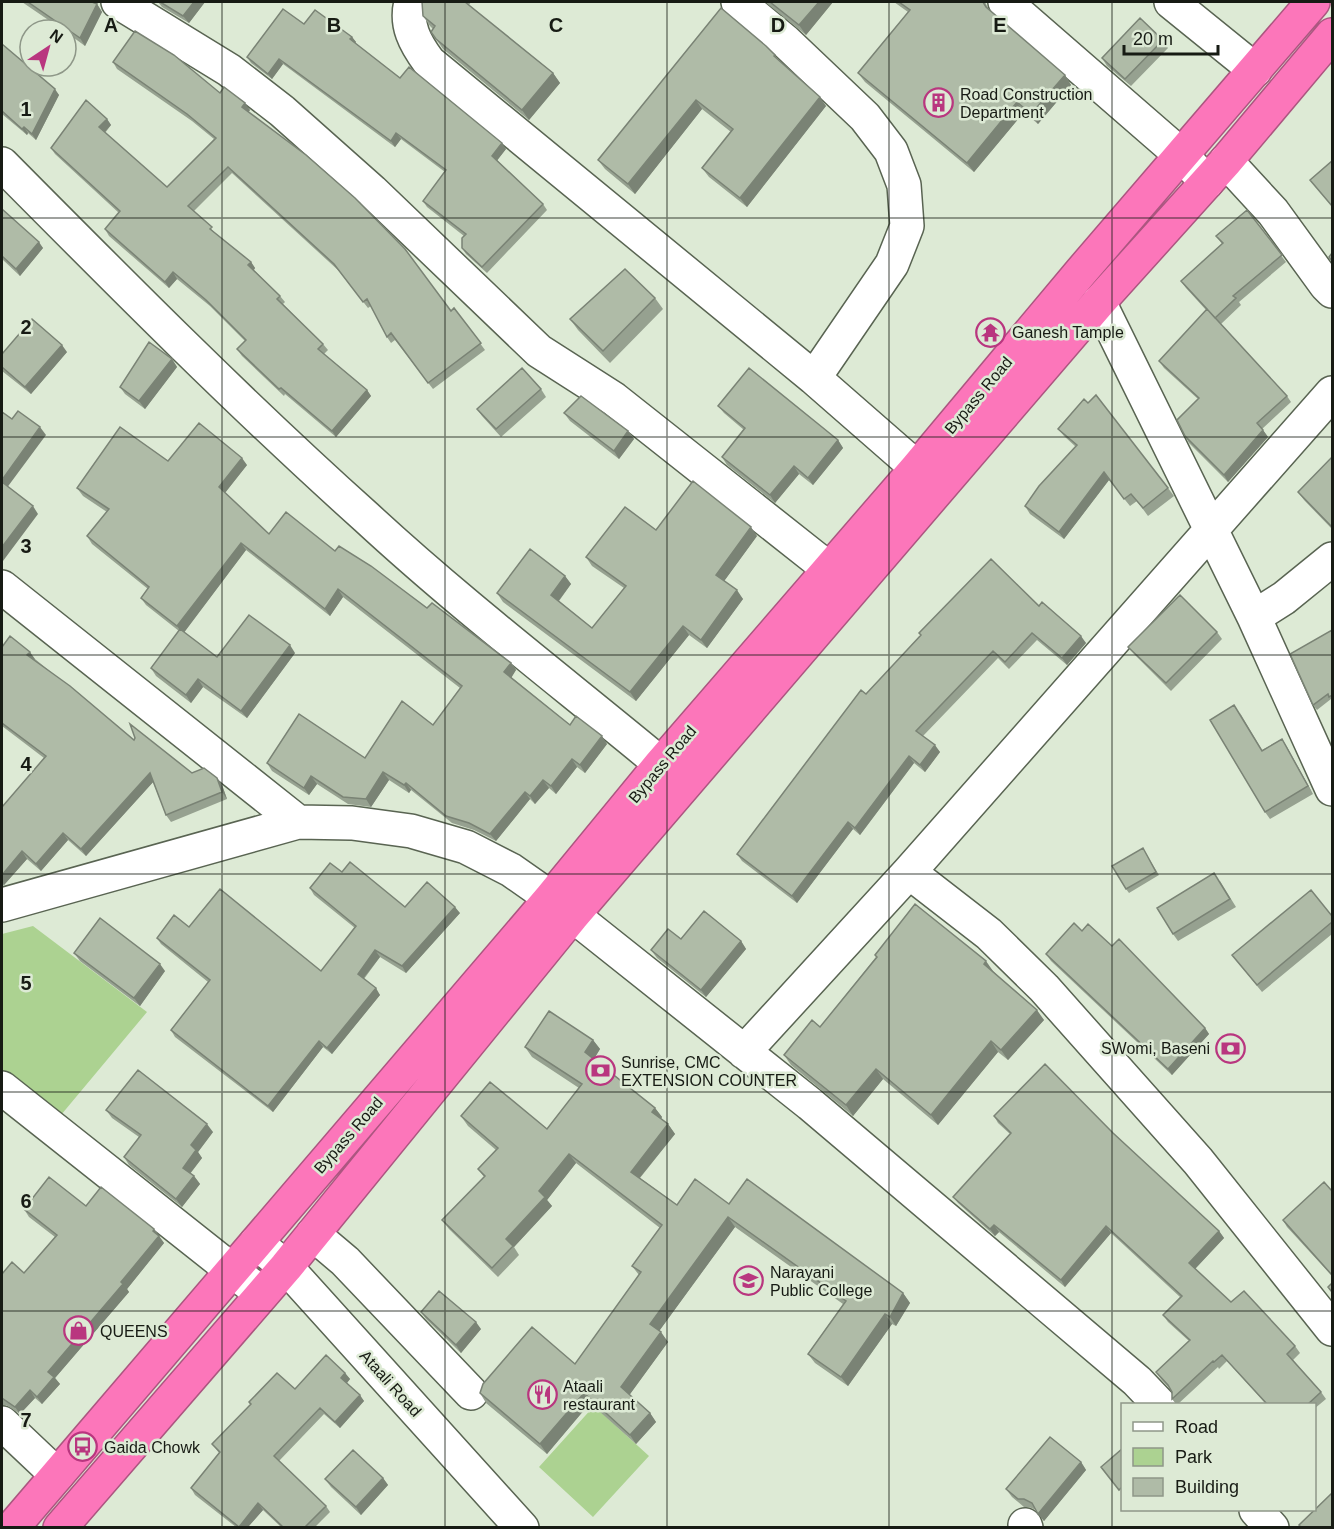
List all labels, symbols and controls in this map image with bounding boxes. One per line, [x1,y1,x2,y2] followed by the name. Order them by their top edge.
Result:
[104,14,118,36] text: A
[327,14,341,36] text: B
[549,14,563,36] text: C
[771,14,785,36] text: D
[993,14,1007,36] text: E
[18,18,78,78] north arrow
[1124,18,1218,56] scale bar
[47,26,66,47] text: N
[1133,29,1173,49] text: 20 m
[960,86,1093,121] place label: Road Construction Department
[923,87,955,119] building icon: Road Construction Department
[20,98,32,120] text: 1
[20,316,32,338] text: 2
[975,316,1007,348] temple icon: Ganesh Tample
[1012,324,1124,341] place label: Ganesh Tample
[941,353,1015,437] street label: Bypass Road
[20,535,32,557] text: 3
[625,722,699,806] street label: Bypass Road
[20,753,32,775] text: 4
[20,972,32,994] text: 5
[1215,1032,1247,1064] bank icon: SWomi, Baseni
[1101,1040,1210,1057] place label: SWomi, Baseni
[621,1054,797,1089] place label: Sunrise, CMC EXTENSION COUNTER
[584,1055,616,1087] bank icon: Sunrise, CMC EXTENSION COUNTER
[311,1094,386,1177] street label: Bypass Road
[20,1190,32,1212] text: 6
[770,1264,872,1299] place label: Narayani Public College
[733,1265,765,1297] school or university icon: Narayani Public College
[63,1315,95,1347] shop icon: QUEENS
[100,1323,168,1340] place label: QUEENS
[357,1347,425,1420] street label: Ataali Road
[563,1378,636,1413] place label: Ataali restaurant
[526,1379,558,1411] restaurant icon: Ataali restaurant
[1121,1403,1316,1511] legend
[20,1409,32,1431] text: 7
[1175,1417,1218,1437] text: Road
[67,1431,99,1463] bus stop icon: Gaida Chowk
[104,1439,201,1456] place label: Gaida Chowk
[1175,1447,1213,1467] text: Park
[1175,1477,1239,1497] text: Building

